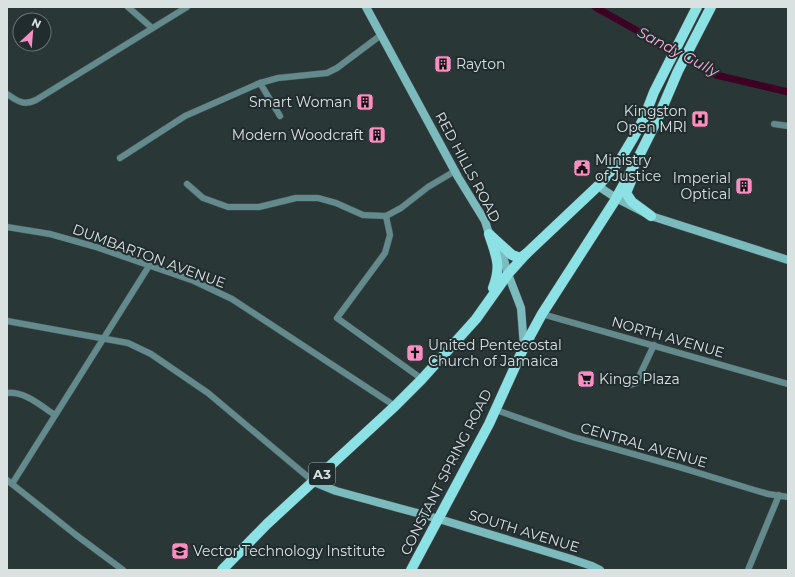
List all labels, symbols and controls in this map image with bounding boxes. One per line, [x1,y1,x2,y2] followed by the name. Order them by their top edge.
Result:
[12,12,52,52] north arrow
[29,15,43,31] text: N
[634,22,723,81] water label: Sandy Gully
[433,54,453,74] building icon: Rayton
[456,55,505,73] place label: Rayton
[355,92,375,112] building icon: Smart Woman
[249,93,352,111] place label: Smart Woman
[616,102,687,136] place label: Kingston Open MRI
[431,109,505,225] street label: RED HILLS ROAD
[690,109,710,129] hospital icon: Kingston Open MRI
[367,125,387,145] building icon: Modern Woodcraft
[232,126,364,144] place label: Modern Woodcraft
[595,151,661,185] place label: Ministry of Justice
[572,158,592,178] public building icon: Ministry of Justice
[673,169,731,203] place label: Imperial Optical
[734,176,754,196] building icon: Imperial Optical
[70,220,228,292] street label: DUMBARTON AVENUE
[610,312,726,362] street label: NORTH AVENUE
[428,336,562,370] place label: United Pentecostal Church of Jamaica
[405,343,425,363] church icon: United Pentecostal Church of Jamaica
[576,369,596,389] supermarket icon: Kings Plaza
[599,370,680,388] place label: Kings Plaza
[396,386,496,558] street label: CONSTANT SPRING ROAD
[579,418,709,472] street label: CENTRAL AVENUE
[309,463,335,485] road number: A3
[467,506,581,556] street label: SOUTH AVENUE
[170,541,190,561] school or university icon: Vector Technology Institute
[193,542,385,560] place label: Vector Technology Institute

